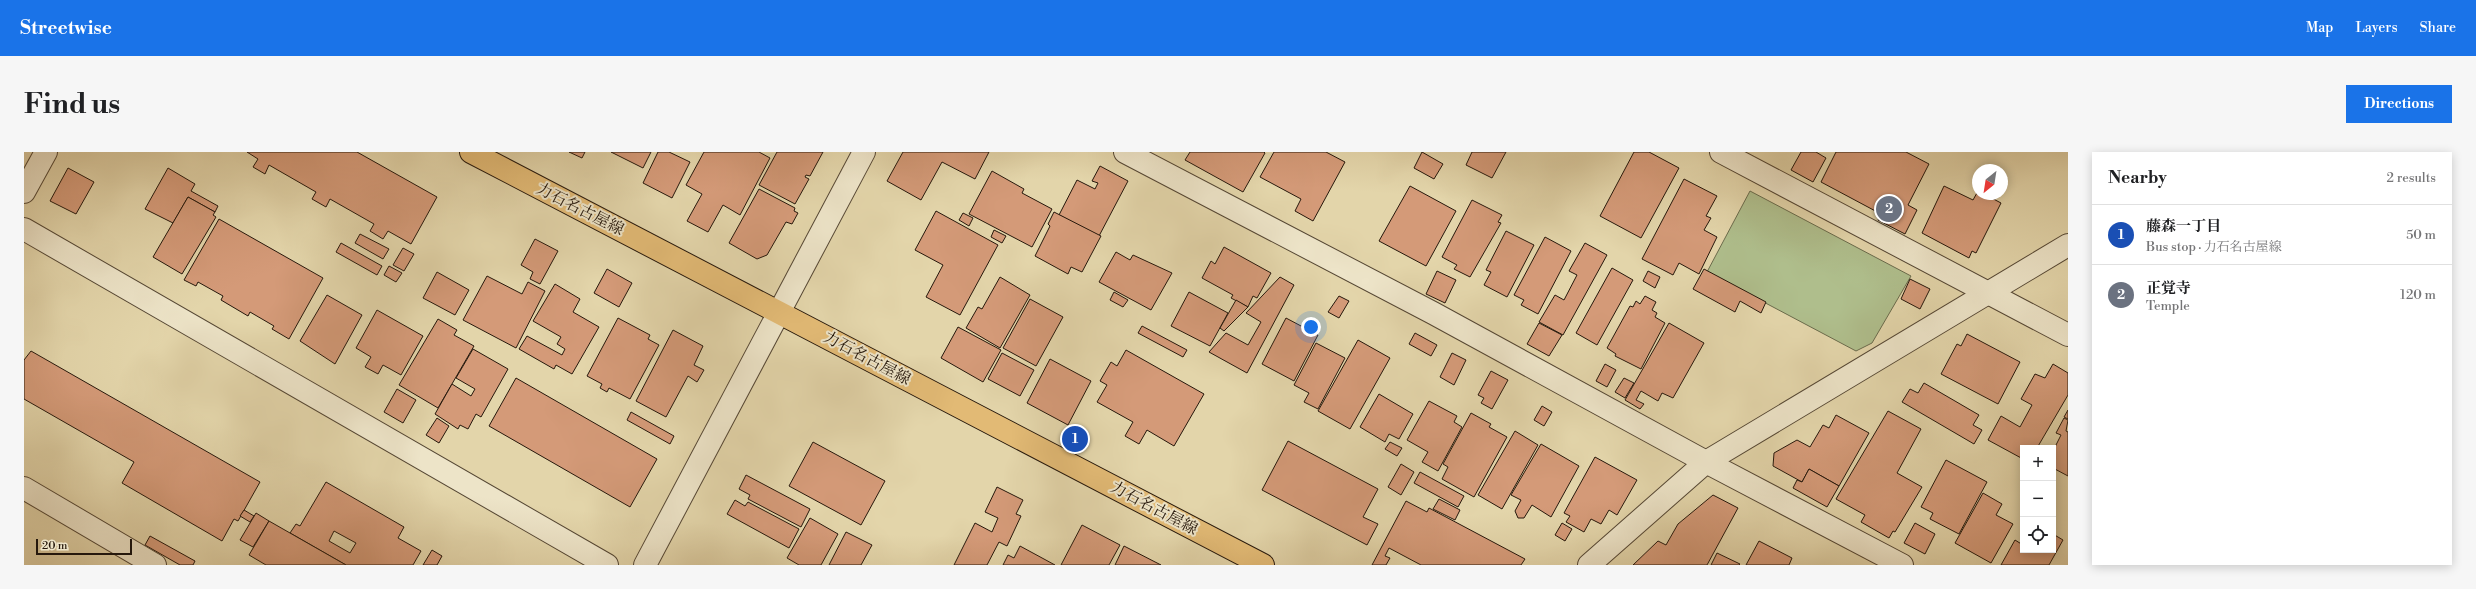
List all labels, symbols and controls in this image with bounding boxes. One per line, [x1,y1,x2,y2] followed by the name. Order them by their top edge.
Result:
[20,16,112,40] text: Streetwise
[2306,19,2333,37] text: Map
[2355,19,2398,37] text: Layers
[2420,19,2456,37] text: Share
[2346,85,2452,123] button: Directions
[24,87,120,122] text: Find us
[1972,164,2008,200] north arrow
[2108,167,2167,189] text: Nearby
[2387,170,2436,186] text: 2 results
[533,178,627,240] street label: 力石名古屋線
[1876,194,1902,224] pin: 2
[2146,217,2221,236] text: 藤森一丁目
[2118,227,2124,243] text: 1
[2406,227,2436,243] text: 50 m
[2146,239,2282,255] text: Bus stop · 力石名古屋線
[2146,279,2191,298] text: 正覚寺
[2117,287,2125,303] text: 2
[2400,287,2436,303] text: 120 m
[2146,298,2190,314] text: Temple
[1301,317,1321,337] your location
[820,327,914,389] street label: 力石名古屋線
[1062,424,1088,454] pin: 1
[2020,445,2056,553] map controls
[2020,445,2056,481] button: +
[1107,477,1201,539] street label: 力石名古屋線
[2020,481,2056,517] button: −
[2020,517,2056,553] button: locate
[36,537,132,556] scale bar
[42,539,67,553] text: 20 m

